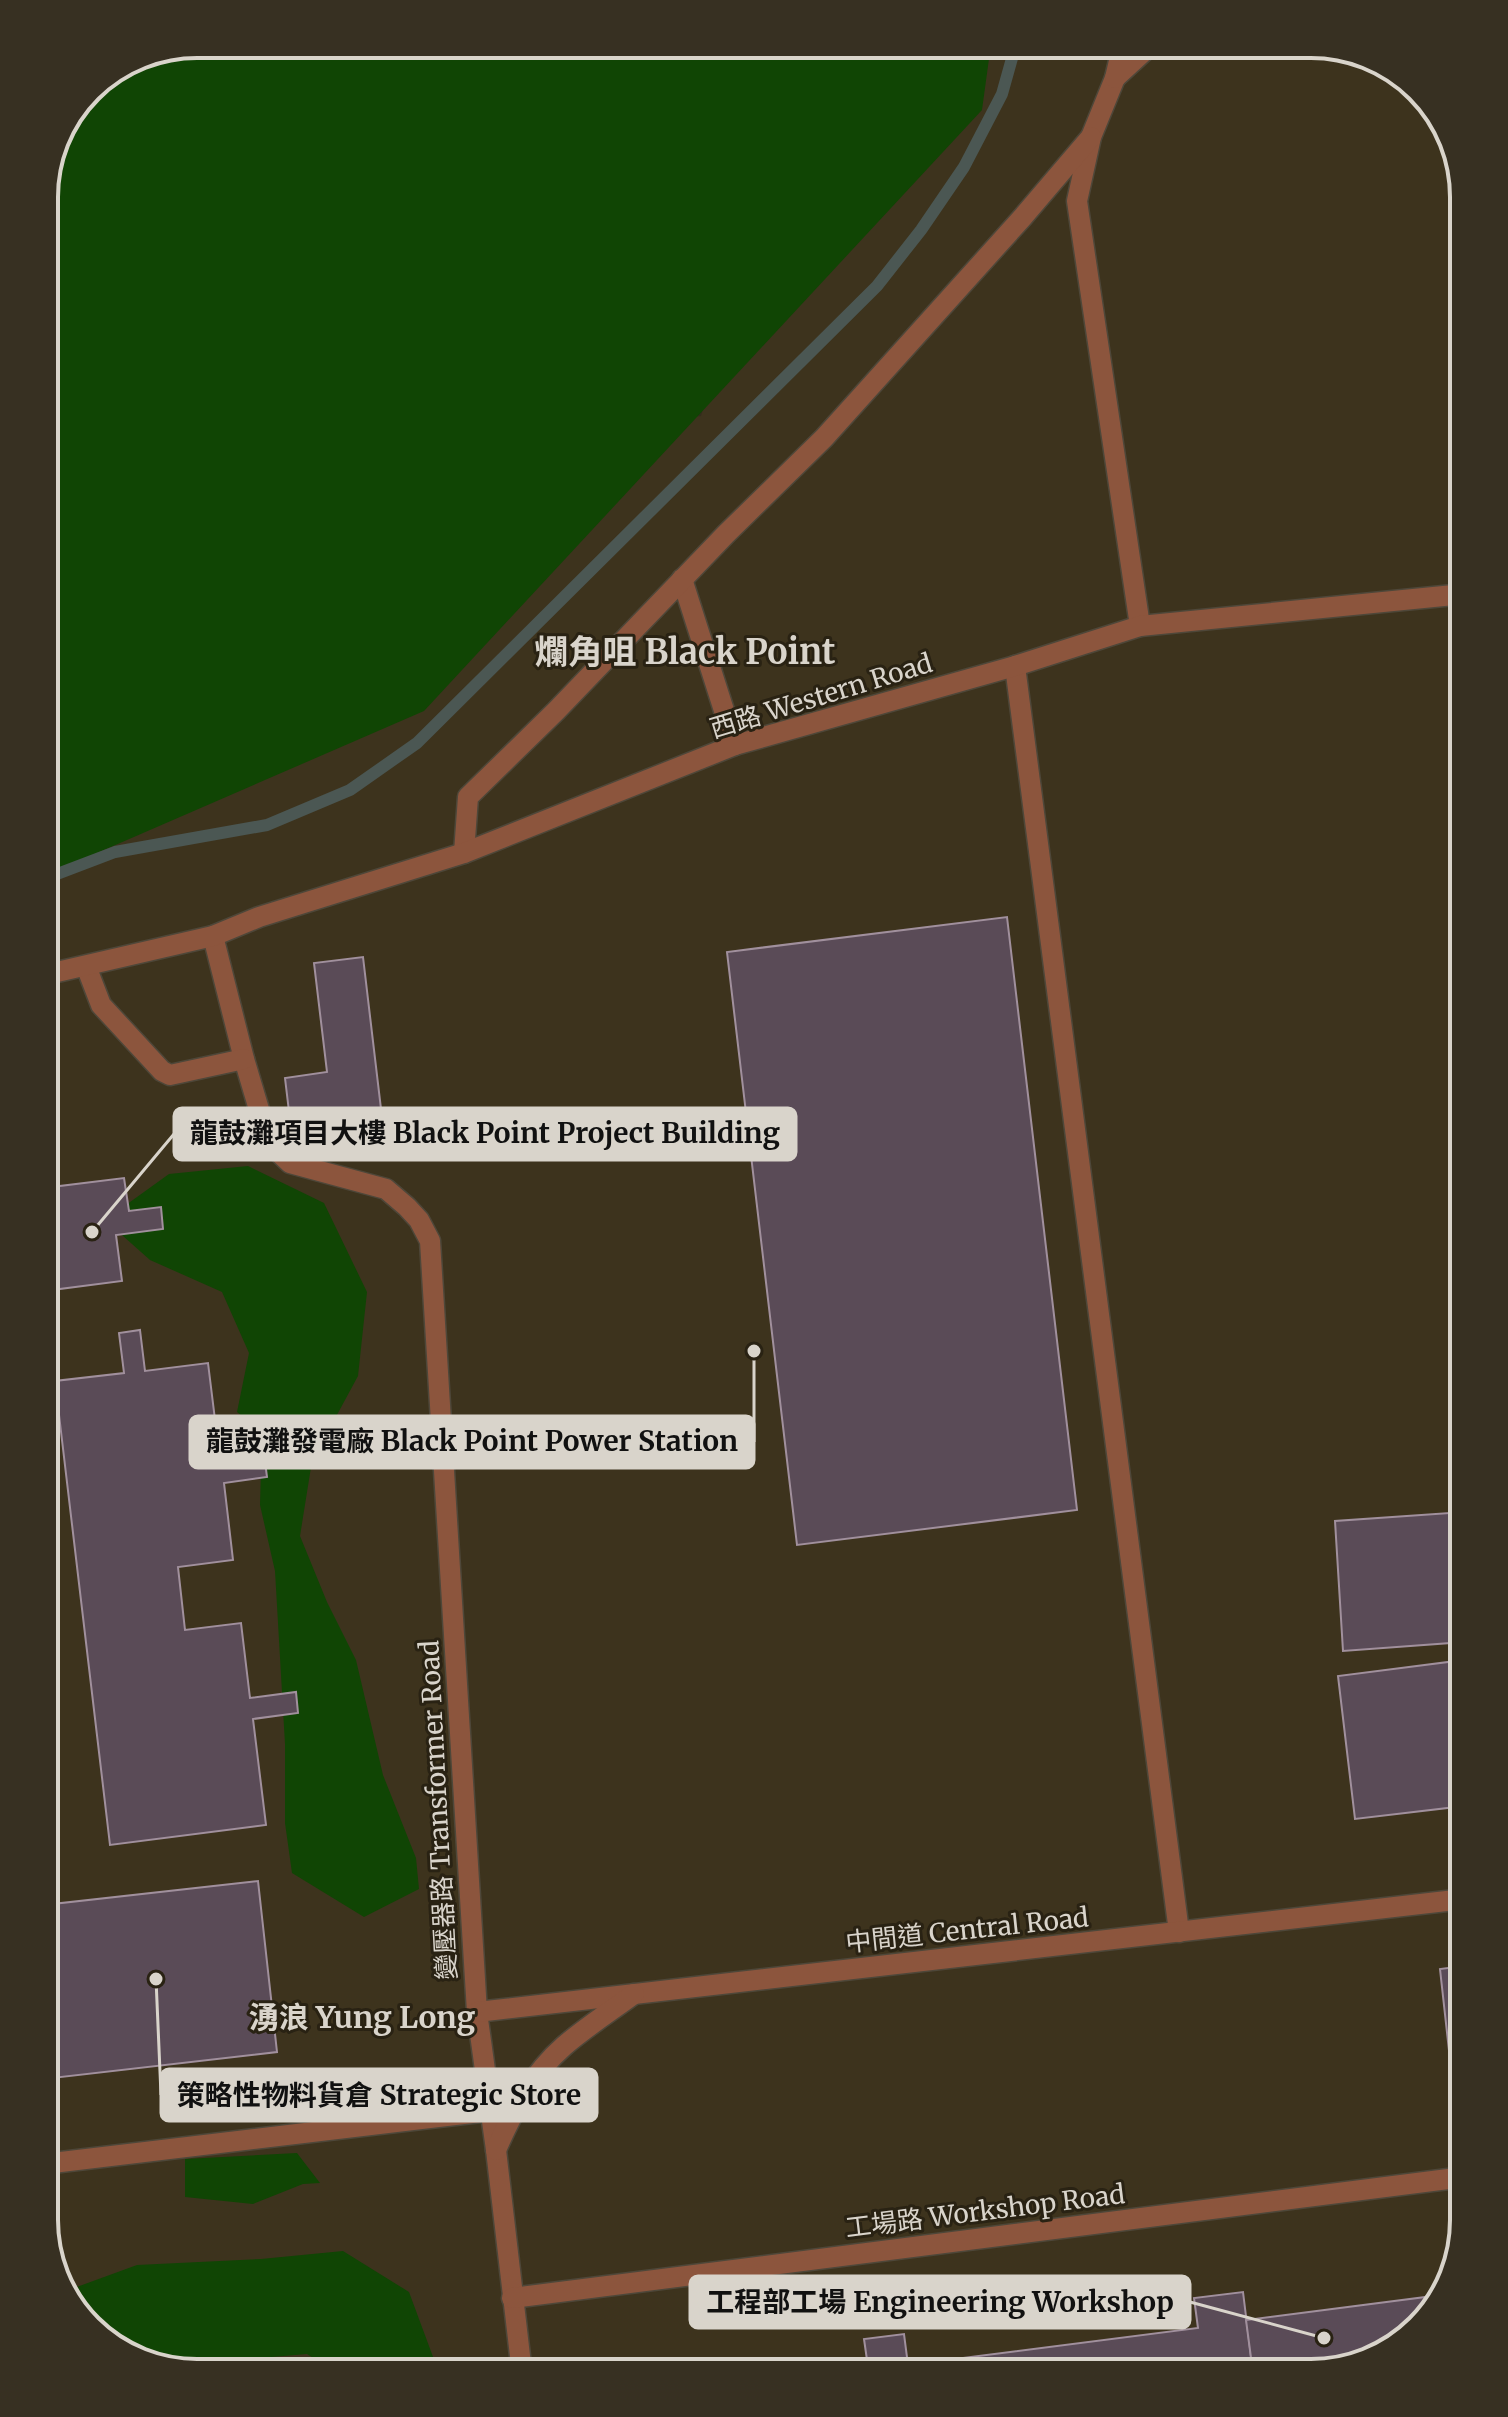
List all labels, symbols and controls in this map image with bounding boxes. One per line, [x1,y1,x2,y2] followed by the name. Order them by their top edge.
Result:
[534,631,836,673] district label: 爛角咀 Black Point
[706,646,936,745] street label: 西路 Western Road
[174,1108,796,1160] callout: 龍鼓灘項目大樓 Black Point Project Building
[190,1115,780,1151] text: 龍鼓灘項目大樓 Black Point Project Building
[190,1416,754,1468] callout: 龍鼓灘發電廠 Black Point Power Station
[206,1423,738,1459] text: 龍鼓灘發電廠 Black Point Power Station
[412,1639,463,1981] street label: 變壓器路 Transformer Road
[844,1900,1091,1959] street label: 中間道 Central Road
[249,1998,476,2036] district label: 湧浪 Yung Long
[161,2069,597,2121] callout: 策略性物料貨倉 Strategic Store
[177,2077,581,2113] text: 策略性物料貨倉 Strategic Store
[843,2177,1127,2244] street label: 工場路 Workshop Road
[690,2276,1190,2328] callout: 工程部工場 Engineering Workshop
[706,2284,1174,2320] text: 工程部工場 Engineering Workshop

